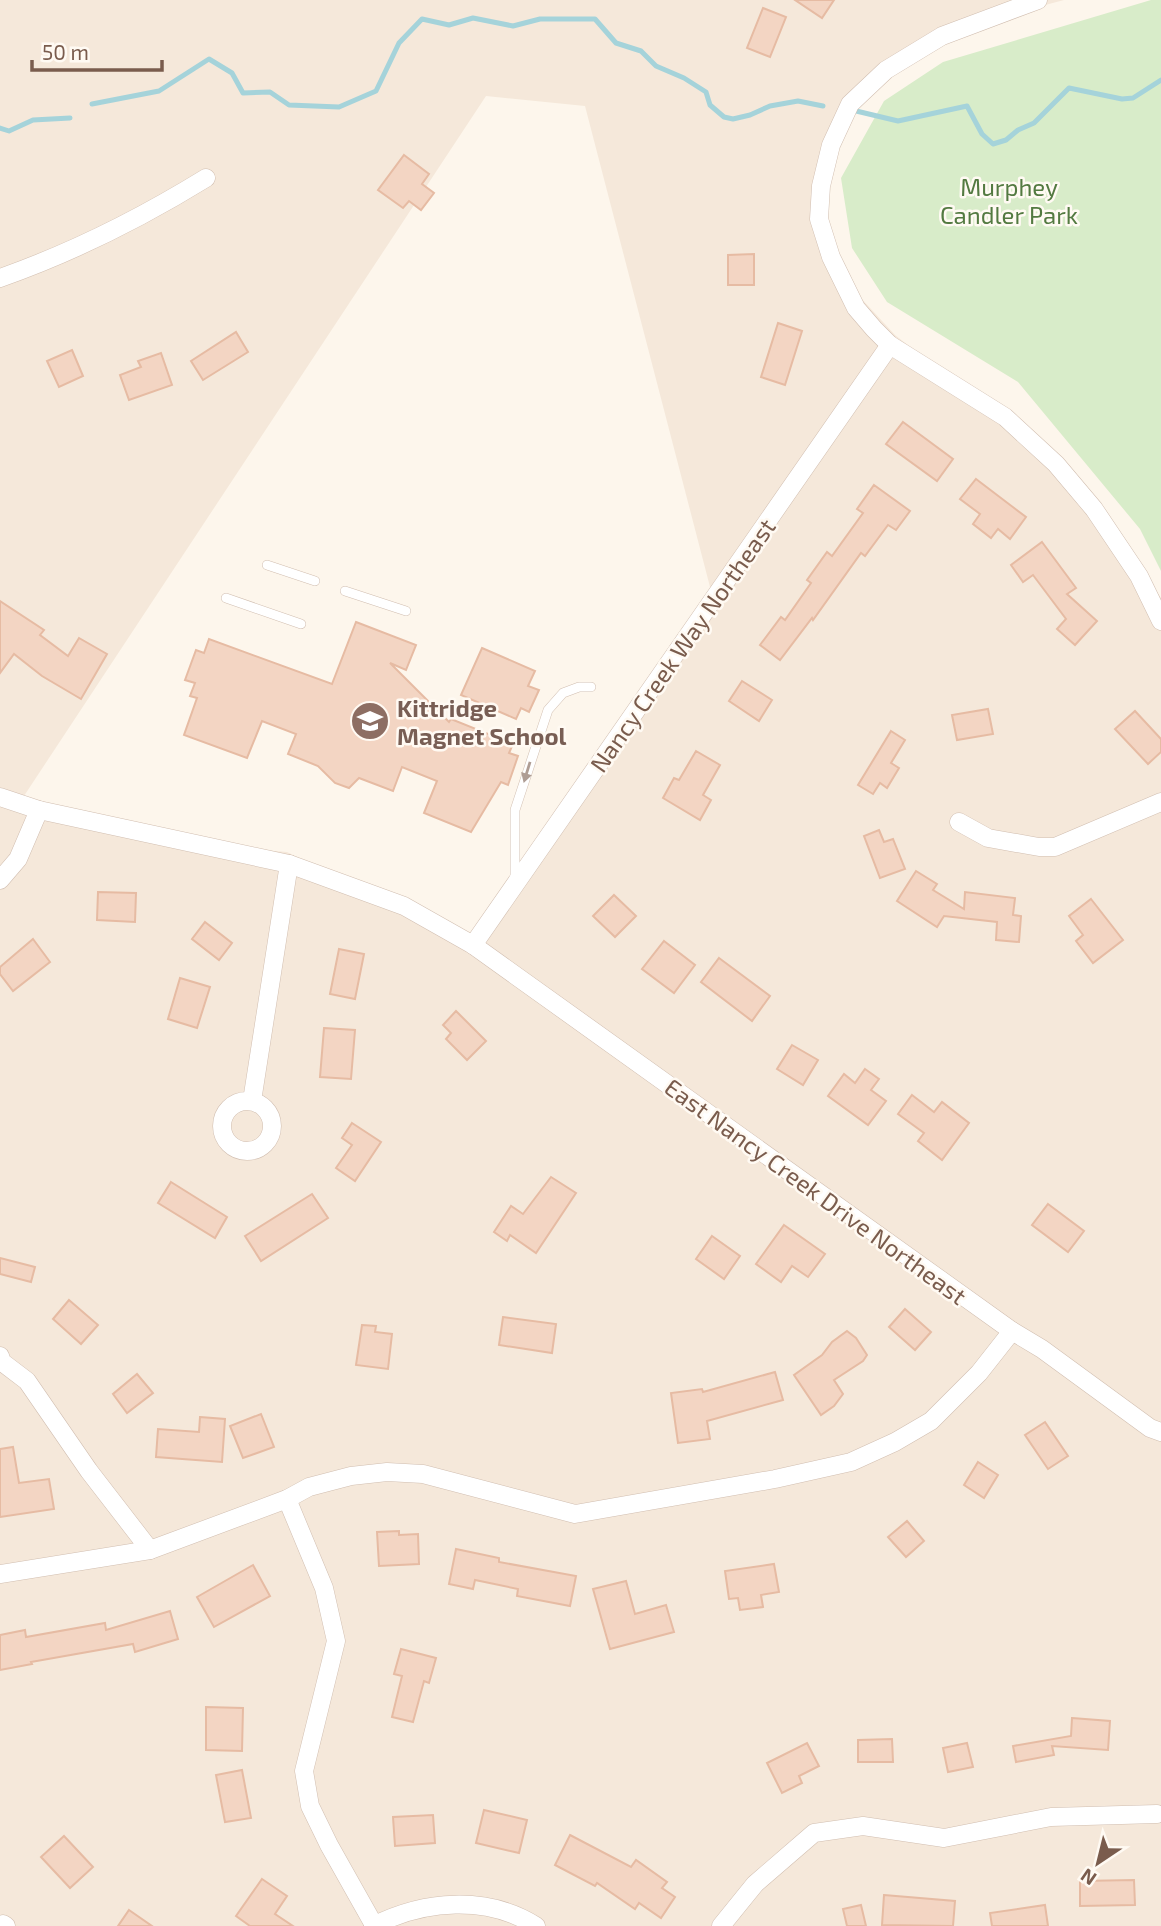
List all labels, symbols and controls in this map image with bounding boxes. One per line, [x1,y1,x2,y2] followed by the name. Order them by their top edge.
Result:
[32,28,161,72] scale bar
[42,39,89,64] text: 50 m
[940,172,1078,229] park label: Murphey Candler Park
[583,513,781,777] street label: Nancy Creek Way Northeast
[397,693,567,750] place label: Kittridge Magnet School
[349,700,391,742] school or university icon: Kittridge Magnet School
[521,762,531,783] one-way arrow
[660,1072,972,1310] street label: East Nancy Creek Drive Northeast
[1063,1828,1133,1898] north arrow
[1076,1864,1100,1891] text: N

